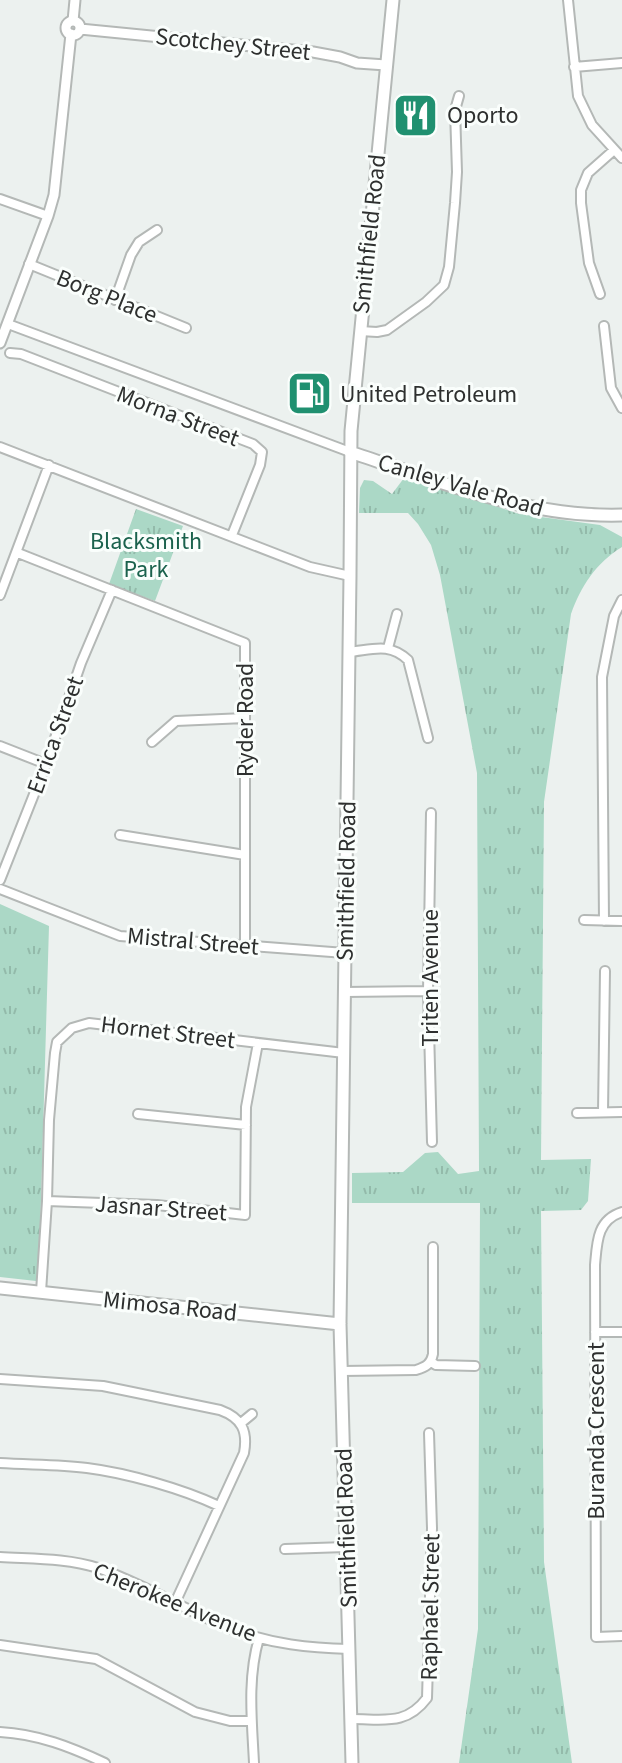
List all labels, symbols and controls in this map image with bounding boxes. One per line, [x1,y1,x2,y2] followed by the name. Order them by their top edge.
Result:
[154,19,312,70] street label: Scotchey Street
[392,91,440,139] restaurant icon: Oporto
[447,98,518,133] place label: Oporto
[344,152,395,316] street label: Smithfield Road
[51,260,163,333] street label: Borg Place
[285,370,333,418] fuel station icon: United Petroleum
[111,377,244,456] street label: Morna Street
[340,377,517,412] place label: United Petroleum
[374,445,548,526] street label: Canley Vale Road
[90,524,202,587] park label: Blacksmith Park
[228,663,263,777] street label: Ryder Road
[18,671,93,799] street label: Errica Street
[328,801,365,961] street label: Smithfield Road
[413,909,448,1047] street label: Triten Avenue
[126,918,260,965] street label: Mistral Street
[99,1007,237,1058] street label: Hornet Street
[94,1186,228,1231] street label: Jasnar Street
[101,1282,239,1331] street label: Mimosa Road
[579,1342,614,1520] street label: Buranda Crescent
[326,1447,367,1609] street label: Smithfield Road
[412,1533,449,1681] street label: Raphael Street
[88,1554,262,1651] street label: Cherokee Avenue

